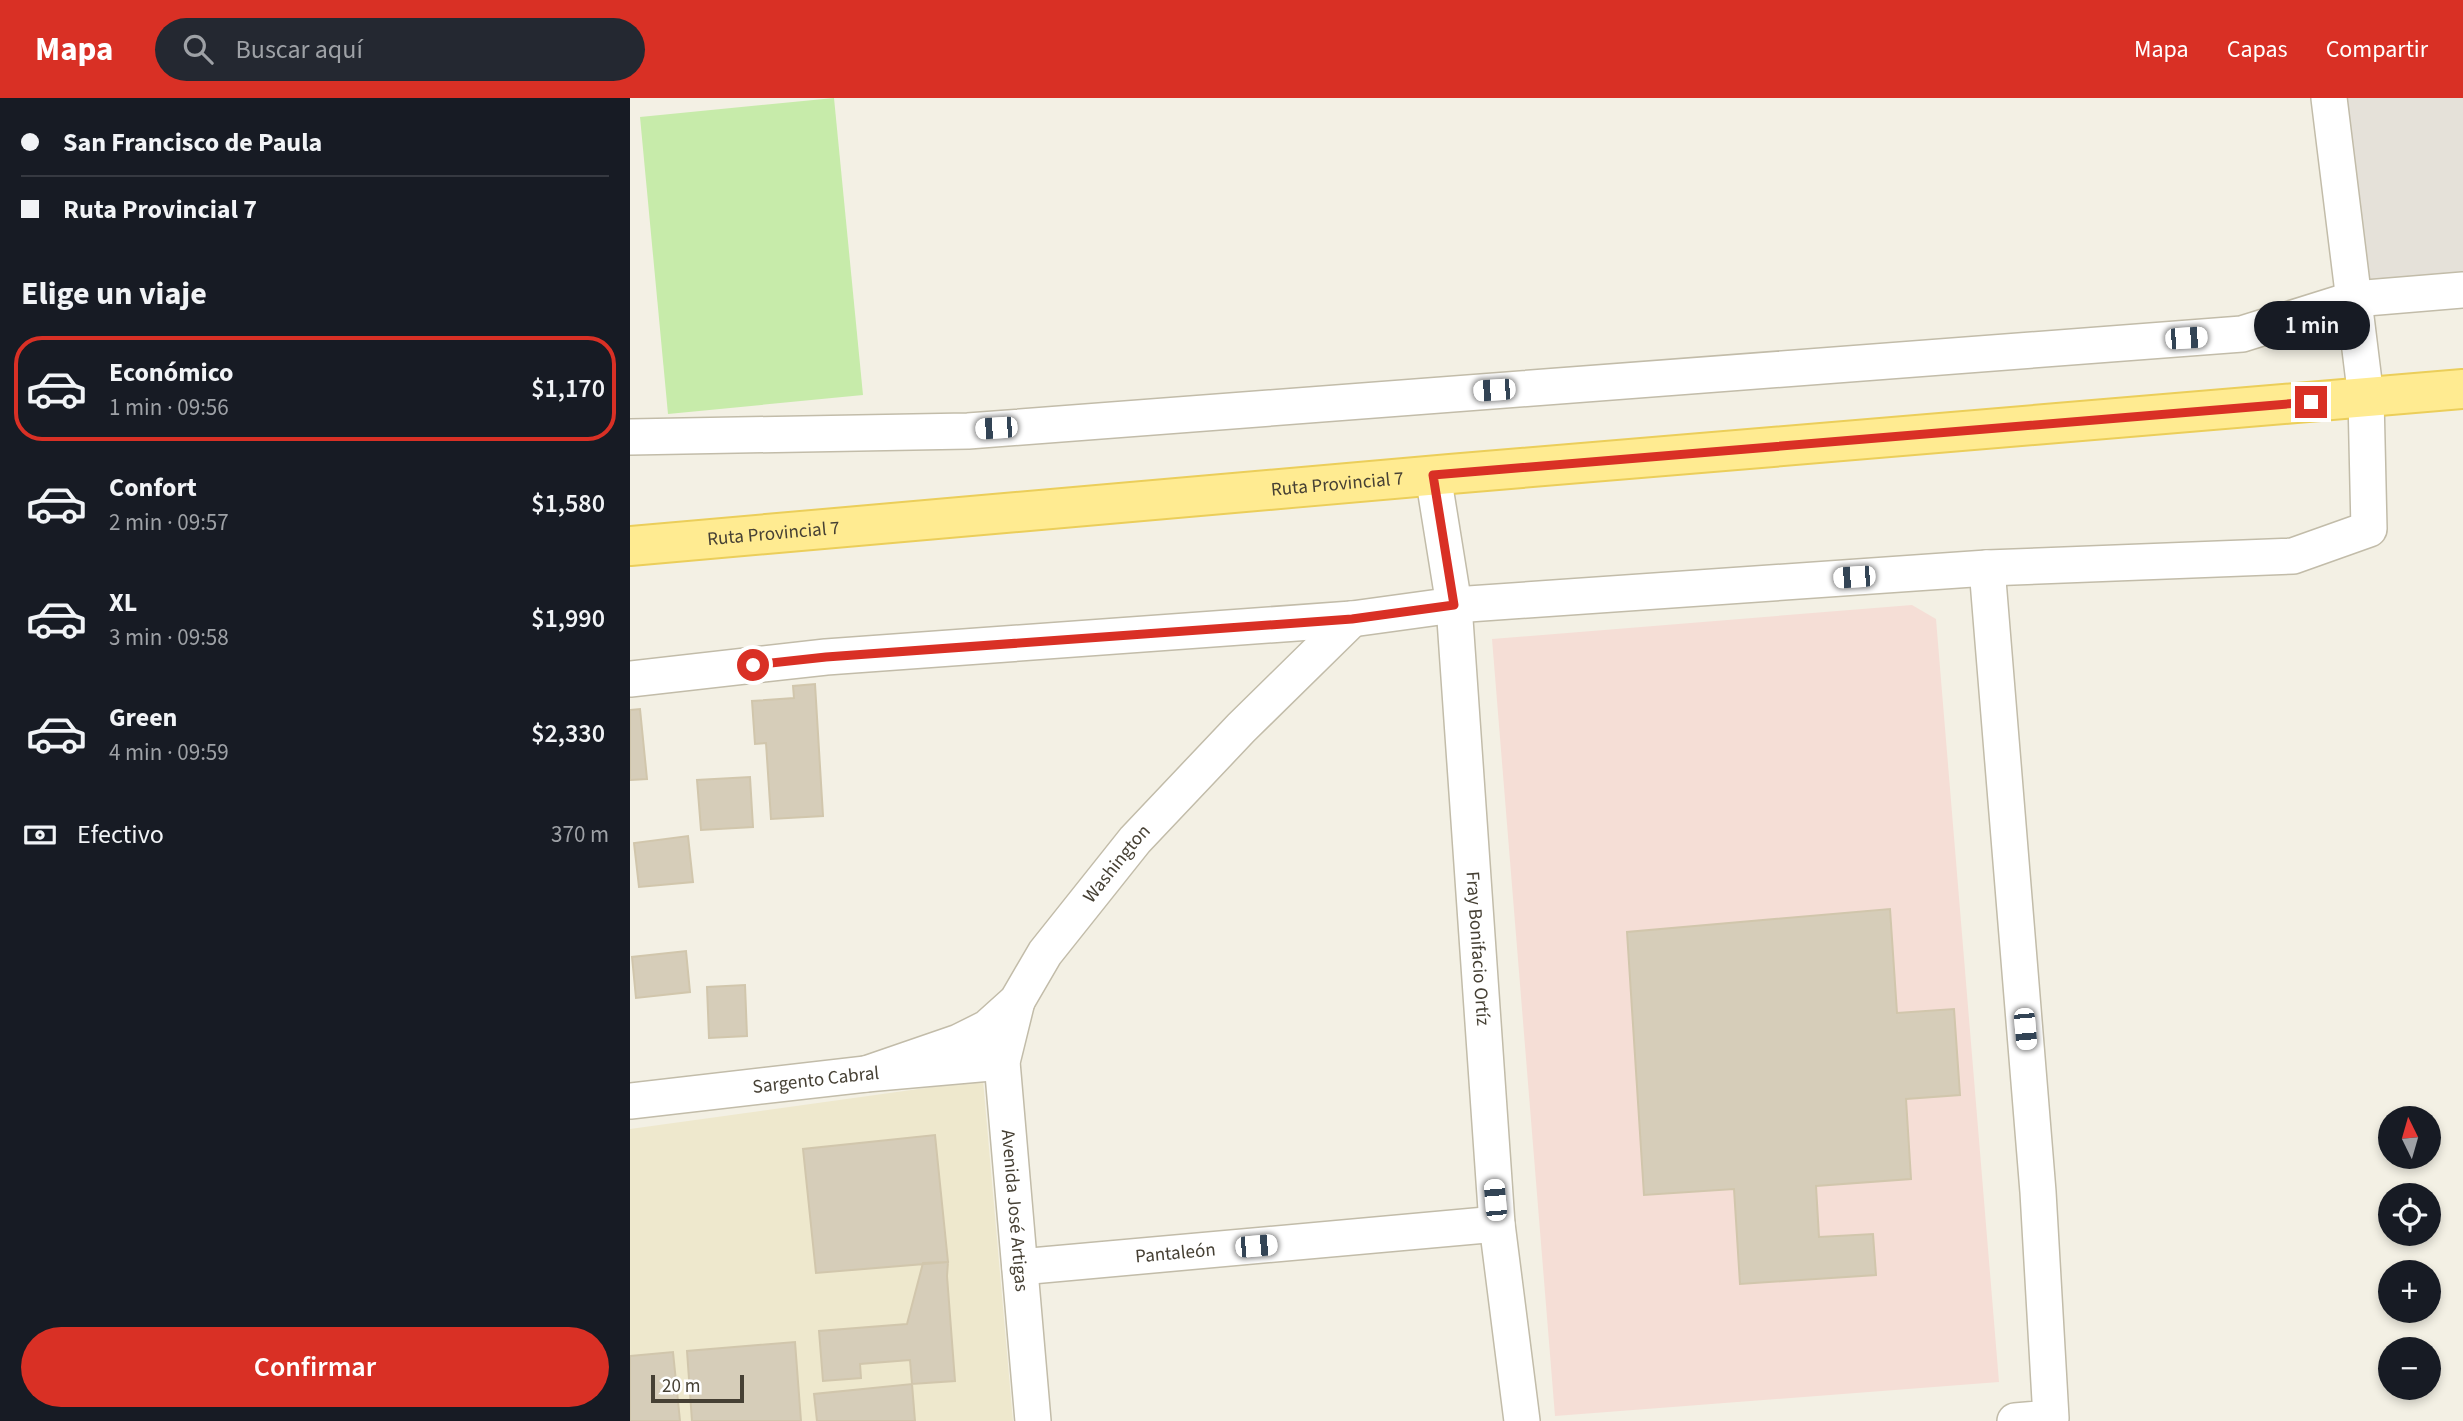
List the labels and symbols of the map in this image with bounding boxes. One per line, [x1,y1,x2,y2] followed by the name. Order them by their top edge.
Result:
[2253,300,2369,350] callout: 1 min
[2165,326,2208,350] car
[1473,378,1516,402] car
[2295,386,2327,418] route end
[975,416,1018,440] car
[1270,465,1405,503] street label: Ruta Provincial 7
[706,514,841,553] street label: Ruta Provincial 7
[1833,565,1876,589] car
[737,649,769,681] route start
[1076,818,1156,909] street label: Washington
[1459,870,1497,1027] street label: Fray Bonifacio Ortíz
[2013,1007,2038,1051] car
[751,1059,880,1100] street label: Sargento Cabral
[2378,1106,2441,1169] north arrow
[994,1128,1035,1293] street label: Avenida José Artigas
[1483,1178,1508,1222] car
[1235,1234,1278,1258] car
[1134,1236,1217,1270] street label: Pantaleón
[651,1372,744,1404] scale bar

